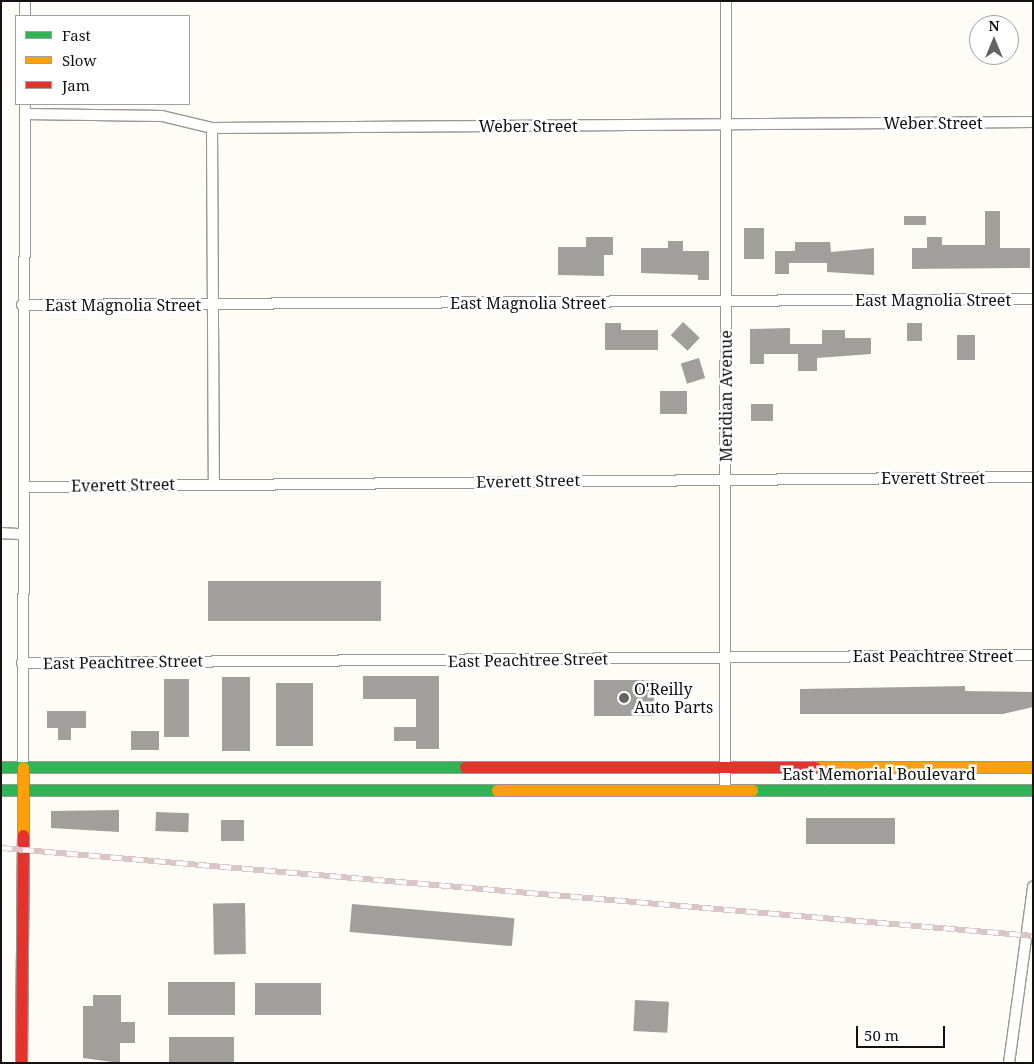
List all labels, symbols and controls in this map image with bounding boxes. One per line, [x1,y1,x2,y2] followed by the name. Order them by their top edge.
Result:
[15,15,190,105] legend
[969,15,1019,65] north arrow
[988,16,1000,35] text: N
[62,25,91,45] text: Fast
[62,50,96,70] text: Slow
[62,75,90,95] text: Jam
[883,113,983,133] street label: Weber Street
[478,116,578,136] street label: Weber Street
[855,290,1011,310] street label: East Magnolia Street
[450,293,606,313] street label: East Magnolia Street
[45,295,201,315] street label: East Magnolia Street
[716,330,736,462] street label: Meridian Avenue
[881,468,985,488] street label: Everett Street
[476,470,580,492] street label: Everett Street
[71,474,175,496] street label: Everett Street
[853,646,1013,666] street label: East Peachtree Street
[448,649,608,671] street label: East Peachtree Street
[43,651,203,673] street label: East Peachtree Street
[634,679,713,717] place label: O'Reilly Auto Parts
[618,692,630,704] marker: O'Reilly Auto Parts
[782,764,976,784] street label: East Memorial Boulevard
[859,1016,948,1048] scale bar
[864,1025,899,1045] text: 50 m

